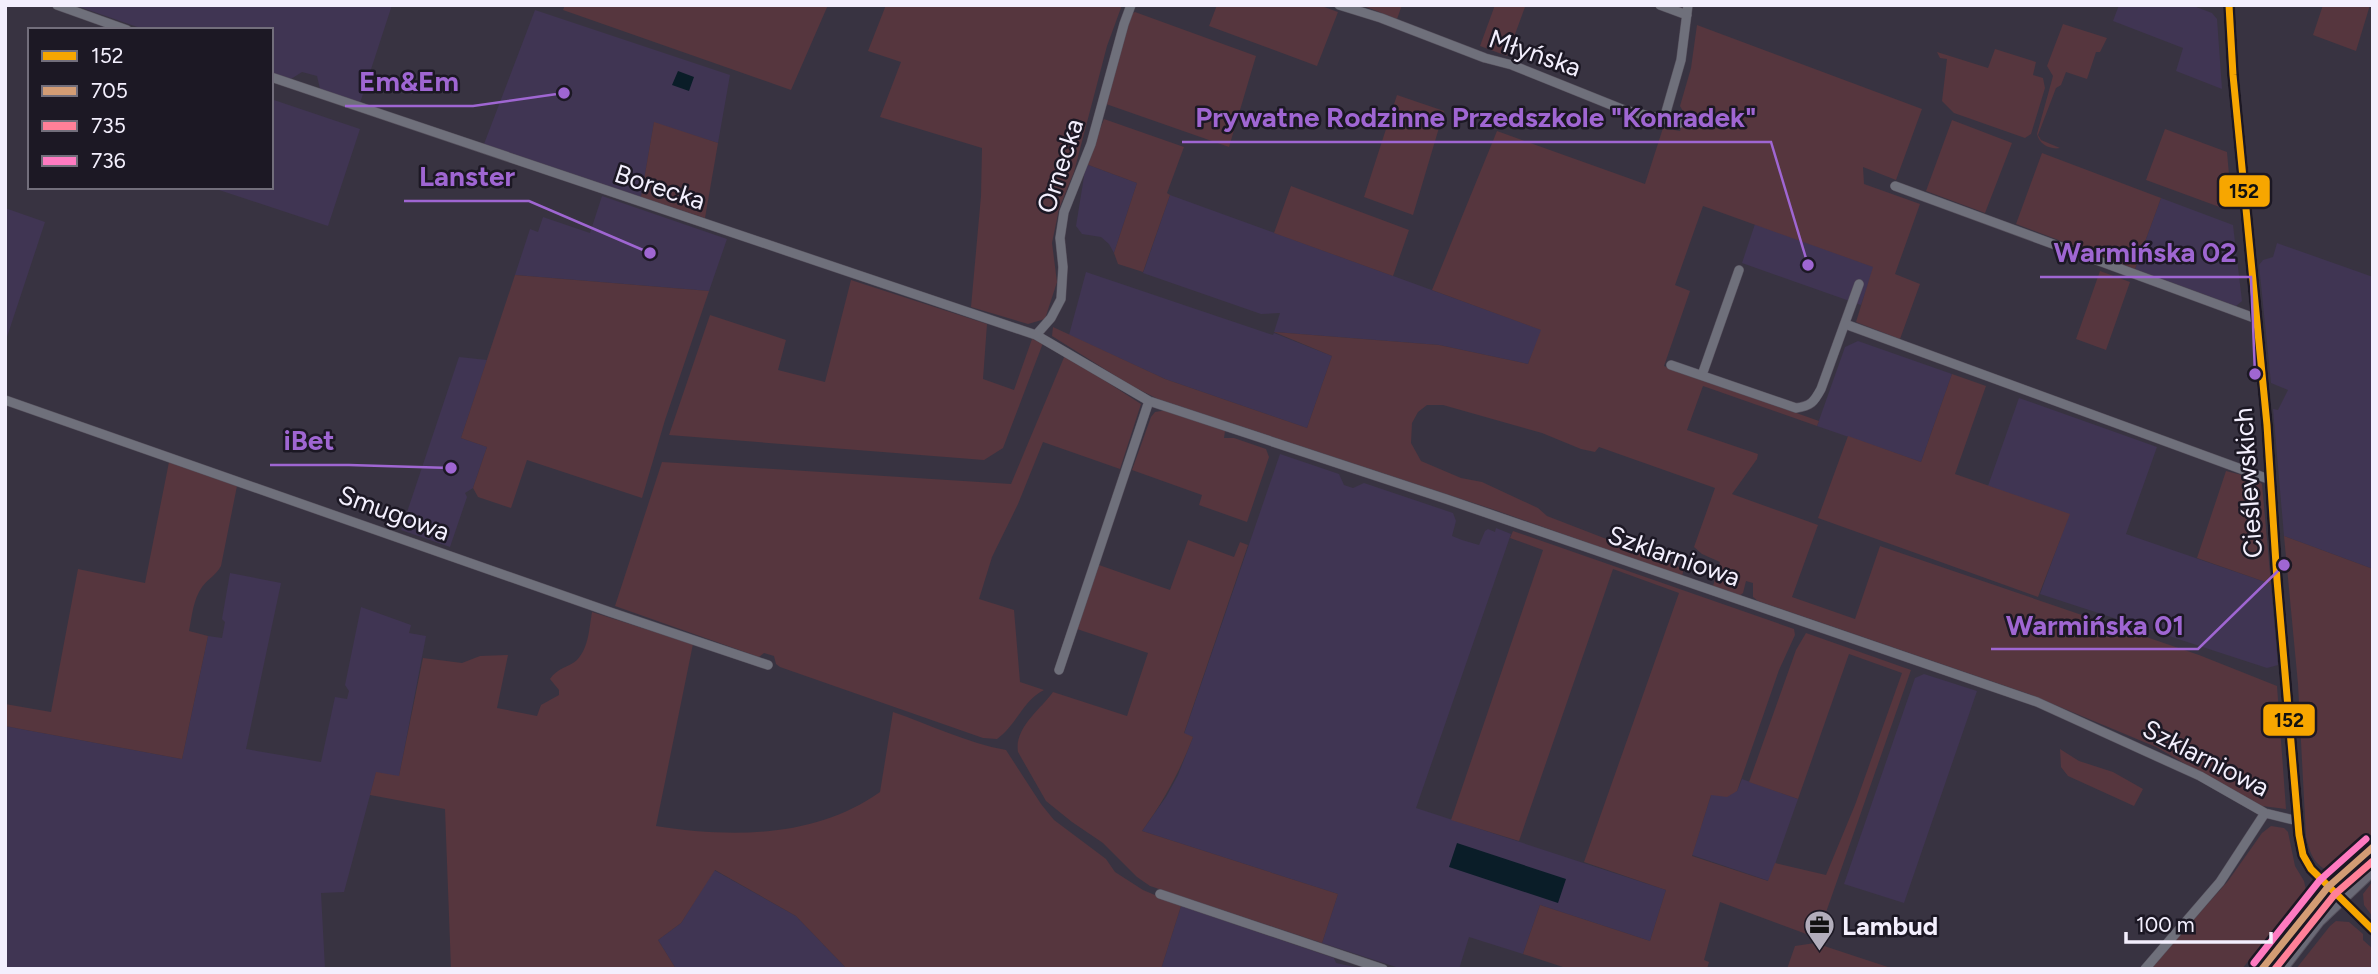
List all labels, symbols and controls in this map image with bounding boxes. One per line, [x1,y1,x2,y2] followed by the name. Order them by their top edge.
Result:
[1485,22,1585,84] street label: Młyńska
[28,28,273,189] legend
[91,43,124,68] text: 152
[345,57,473,106] callout: Em&Em
[359,64,459,98] text: Em&Em
[91,78,128,103] text: 705
[1182,93,1771,142] callout: Prywatne Rodzinne Przedszkole "Konradek"
[1195,100,1757,134] text: Prywatne Rodzinne Przedszkole "Konradek"
[91,113,126,138] text: 735
[1030,115,1090,217] street label: Ornecka
[91,148,126,173] text: 736
[404,152,529,201] callout: Lanster
[611,157,709,217] street label: Borecka
[419,159,515,193] text: Lanster
[2218,174,2271,208] line badge: 152
[2229,180,2259,203] text: 152
[2040,228,2251,277] callout: Warmińska 02
[2054,235,2236,269] text: Warmińska 02
[2227,407,2269,559] street label: Cieślewskich
[270,416,349,465] callout: iBet
[283,423,335,457] text: iBet
[334,478,454,548] street label: Smugowa
[1604,518,1744,594] street label: Szklarniowa
[1991,600,2198,649] callout: Warmińska 01
[2006,608,2184,642] text: Warmińska 01
[2262,703,2316,737] line badge: 152
[2274,709,2304,732] text: 152
[2137,712,2275,804] street label: Szklarniowa
[2126,900,2271,944] scale bar
[1802,909,1836,953] office icon: Lambud
[1842,910,1938,942] place label: Lambud
[2136,912,2195,937] text: 100 m

